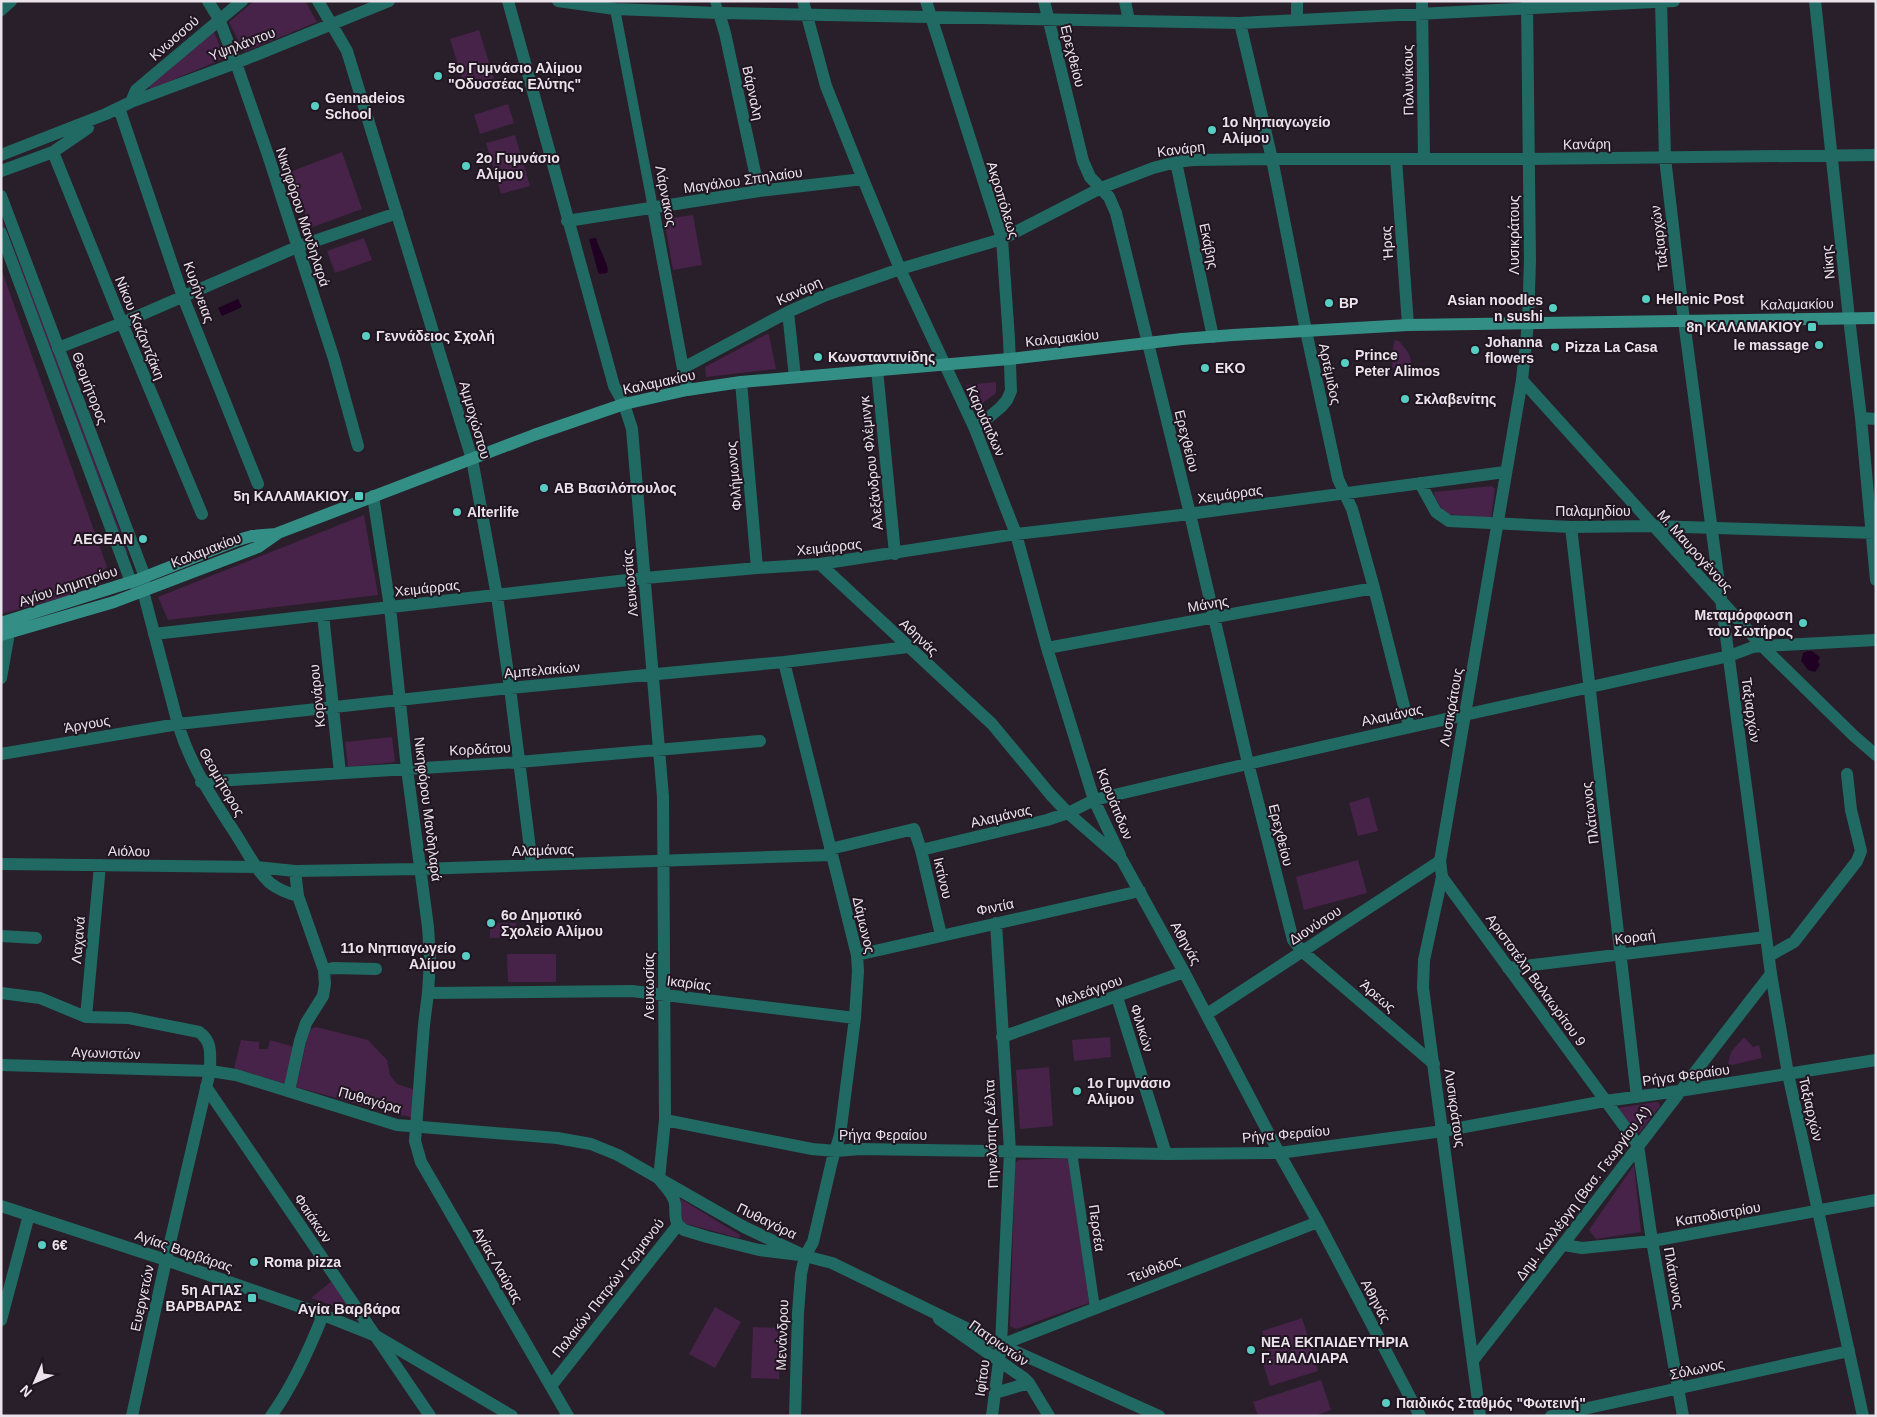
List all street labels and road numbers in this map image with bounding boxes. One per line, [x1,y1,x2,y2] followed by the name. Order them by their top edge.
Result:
[146,12,202,64] street label: Κνωσσού
[1058,23,1088,89] street label: Ερεχθείου
[207,24,277,64] street label: Υψηλάντου
[1399,44,1417,116] street label: Πολυνίκους
[739,64,767,122] street label: Βάρναλη
[1563,136,1611,152] street label: Κανάρη
[1156,138,1206,160] street label: Κανάρη
[273,145,333,289] street label: Νικηφόρου Μανδηλαρά
[984,159,1022,241] street label: Ακροπόλεως
[652,164,680,228] street label: Λάρνακος
[683,164,803,196] street label: Μαγάλου Σπηλαίου
[1506,195,1522,275] street label: Λυσικράτους
[1647,205,1671,271] street label: Ταξιαρχών
[1196,221,1222,271] street label: Εκάβης
[1378,225,1396,262] street label: Ήρας
[1818,244,1838,280] street label: Νίκης
[181,259,218,325] street label: Κυρήνειας
[112,274,168,382] street label: Νίκου Καζαντζάκη
[774,274,824,308] street label: Κανάρη
[1760,295,1834,313] street label: Καλαμακίου
[1024,326,1100,350] street label: Καλαμακίου
[1316,342,1344,406] street label: Αρτέμιδος
[69,349,111,427] street label: Θεομήτορος
[621,366,697,398] street label: Καλαμακίου
[456,379,494,461] street label: Αμμοχώστου
[963,383,1009,459] street label: Καρυάτιδων
[856,394,886,531] street label: Αλεξάνδρου Φλέμινγκ
[1172,408,1202,474] street label: Ερεχθείου
[723,440,745,511] street label: Φιλήμωνος
[1196,481,1264,506] street label: Χειμάρρας
[1555,503,1631,519] street label: Παλαμηδίου
[1654,507,1736,596] street label: Μ. Μαυρογένους
[169,529,243,571] street label: Καλαμακίου
[796,536,863,558] street label: Χειμάρρας
[619,548,641,617] street label: Λευκωσίας
[17,563,119,609] street label: Αγίου Δημητρίου
[394,577,461,599] street label: Χειμάρρας
[1186,592,1230,615] street label: Μάνης
[896,615,942,659] street label: Αθηνάς
[503,659,581,681] street label: Αμπελακίων
[306,664,328,728] street label: Κορνάρου
[1436,666,1466,747] street label: Λυσικράτους
[1739,676,1763,744] street label: Ταξιαρχών
[1360,701,1424,729] street label: Αλαμάνας
[63,712,112,736] street label: Άργους
[411,736,445,882] street label: Νικηφόρου Μανδηλαρά
[449,739,511,759] street label: Κορδάτου
[196,745,248,819] street label: Θεομήτορος
[1093,766,1137,842] street label: Καρυάτιδων
[1578,781,1602,845] street label: Πλάτωνος
[969,801,1033,831] street label: Αλαμάνας
[1266,802,1296,868] street label: Ερεχθείου
[512,841,575,859] street label: Αλαμάνας
[108,843,150,859] street label: Αιόλου
[930,856,956,900] street label: Ικτίνου
[850,895,878,955] street label: Δάμωνος
[975,895,1015,919] street label: Φιντία
[1286,902,1344,948] street label: Διονύσου
[1483,911,1589,1049] street label: Αριστοτέλη Βαλαωρίτου 9
[68,916,88,964] street label: Λαχανά
[1168,919,1204,968] street label: Αθηνάς
[1614,927,1656,947] street label: Κοραή
[641,952,657,1020] street label: Λευκωσίας
[666,972,712,994] street label: Ικαρίας
[1054,972,1124,1010] street label: Μελεάγρου
[1357,976,1399,1016] street label: Άρεως
[1127,1002,1157,1054] street label: Φιλικών
[71,1044,141,1062] street label: Αγωνιστών
[1641,1061,1731,1089] street label: Ρήγα Φεραίου
[1442,1068,1468,1149] street label: Λυσικράτους
[1796,1075,1826,1143] street label: Ταξιαρχών
[981,1079,1001,1189] street label: Πηνελόπης Δέλτα
[337,1083,403,1117] street label: Πυθαγόρα
[1512,1103,1654,1283] street label: Δημ. Καλλέργη (Βασ. Γεωργίου Α')
[1241,1122,1331,1146] street label: Ρήγα Φεραίου
[839,1127,927,1143] street label: Ρήγα Φεραίου
[291,1191,335,1245] street label: Φαιάκων
[1674,1199,1762,1229] street label: Καποδιστρίου
[735,1200,799,1242] street label: Πυθαγόρα
[1086,1203,1108,1253] street label: Περσέα
[549,1215,667,1361] street label: Παλαιών Πατρών Γερμανού
[470,1224,526,1306] street label: Αγίας Λαύρας
[133,1227,235,1275] street label: Αγίας Βαρβάρας
[1661,1246,1687,1311] street label: Πλάτωνος
[1126,1252,1182,1286] street label: Τεύθιδος
[127,1263,157,1333] street label: Ευεργετών
[1358,1277,1394,1326] street label: Αθηνάς
[773,1299,791,1371] street label: Μενάνδρου
[966,1317,1032,1369] street label: Πατριωτών
[1668,1355,1726,1383] street label: Σόλωνος
[972,1359,992,1397] street label: Ιφίτου

